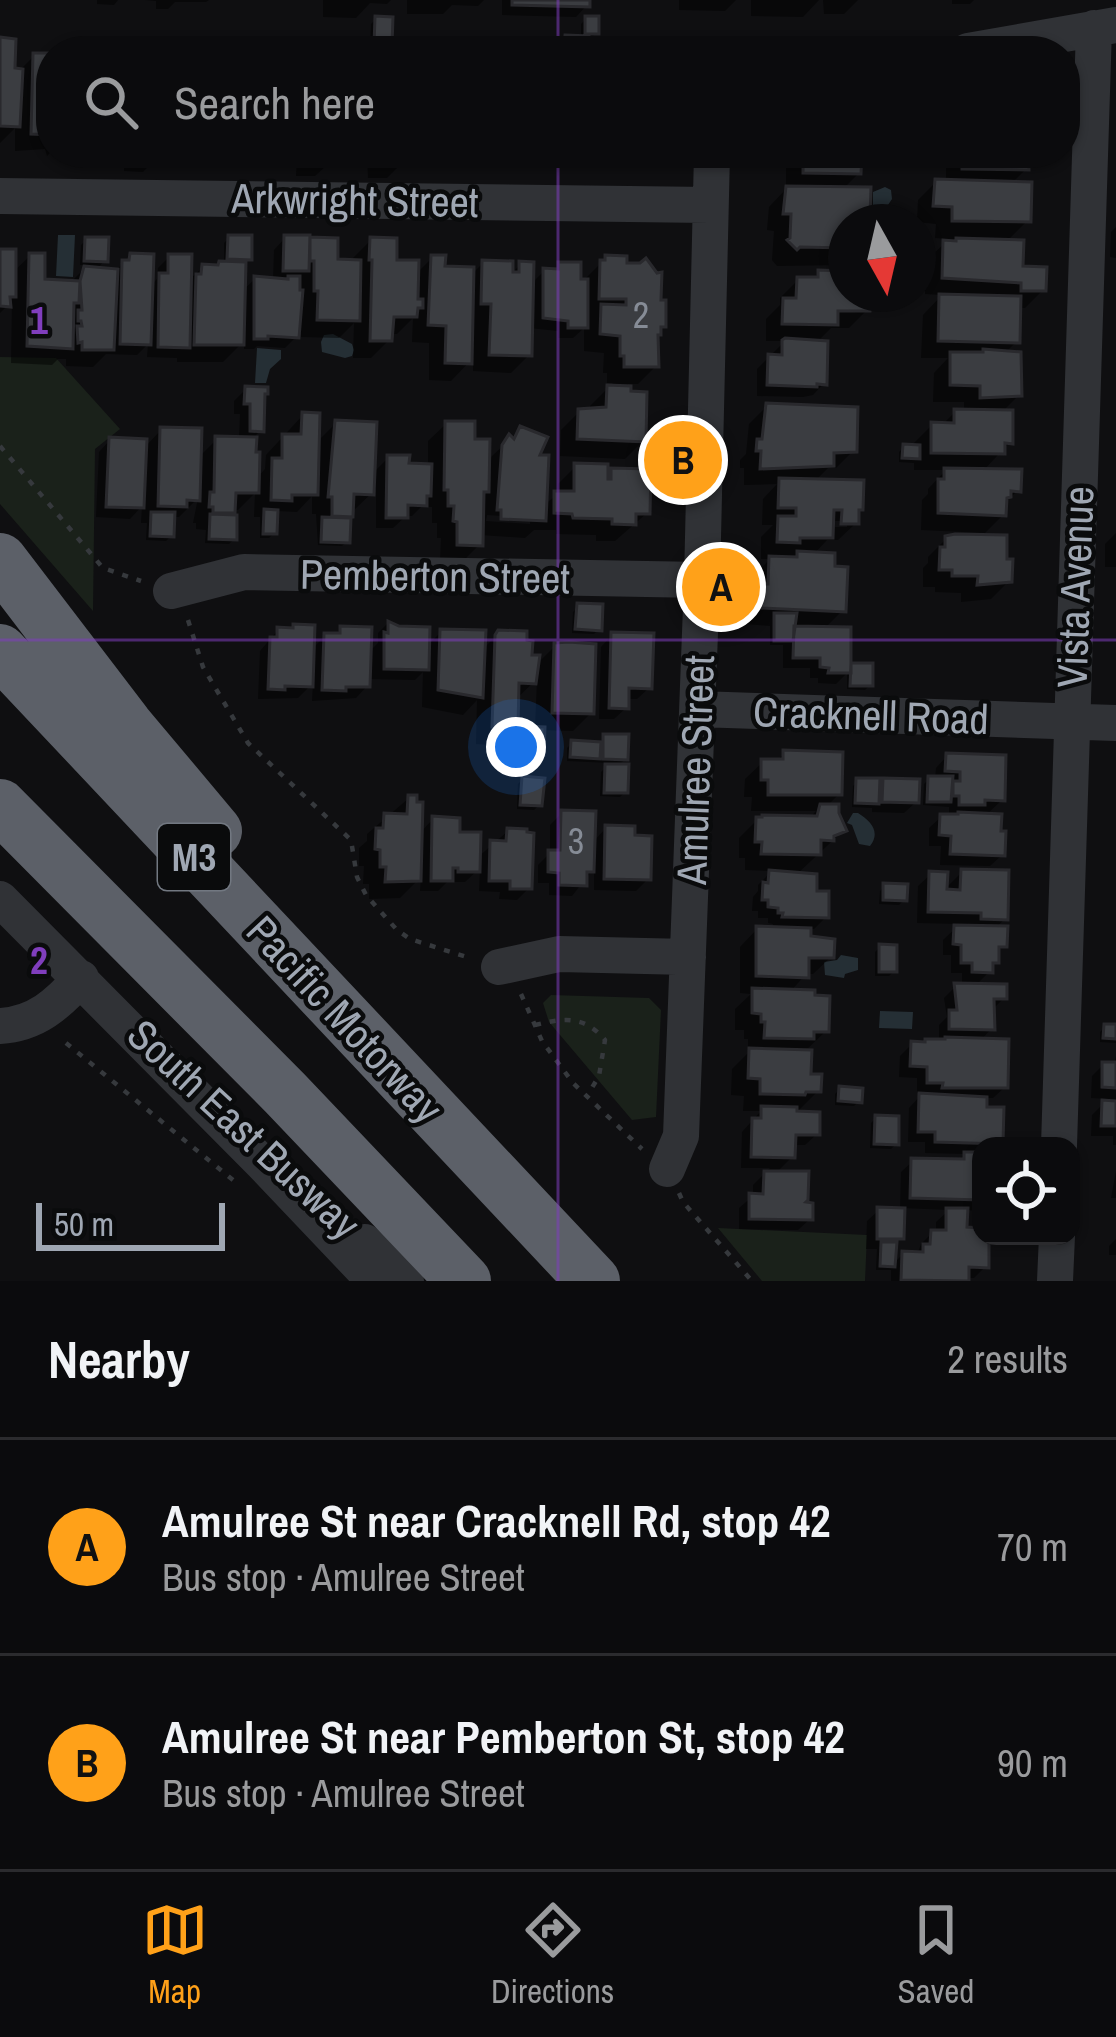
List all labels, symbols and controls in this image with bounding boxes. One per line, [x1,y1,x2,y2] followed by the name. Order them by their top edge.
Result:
[36,36,1080,168] search box
[78,69,144,135] icon: search
[174,72,375,133] text: Search here
[230,170,479,230] street label: Arkwright Street
[828,204,936,312] north arrow
[633,291,649,339] house number: 2
[30,294,48,346] text: 1
[644,415,722,505] pin: B
[1043,485,1107,689] street label: Vista Avenue
[682,542,760,632] pin: A
[300,546,570,606] street label: Pemberton Street
[663,654,727,887] street label: Amulree Street
[752,683,990,747] street label: Cracknell Road
[486,717,546,777] your location
[568,817,584,865] house number: 3
[158,824,230,890] road number: M3
[234,903,456,1135] street label: Pacific Motorway
[30,934,48,986] text: 2
[116,1007,372,1251] street label: South East Busway
[972,1137,1080,1245] map controls
[972,1137,1080,1245] button: locate
[36,1197,225,1250] scale bar
[54,1202,114,1246] text: 50 m
[48,1325,190,1394] text: Nearby
[947,1333,1068,1385] text: 2 results
[162,1490,831,1551] text: Amulree St near Cracknell Rd, stop 42
[75,1521,99,1573] text: A
[997,1521,1068,1573] text: 70 m
[162,1551,525,1603] text: Bus stop · Amulree Street
[162,1706,845,1767] text: Amulree St near Pemberton St, stop 42
[75,1737,99,1789] text: B
[997,1737,1068,1789] text: 90 m
[162,1767,525,1819] text: Bus stop · Amulree Street
[142,1897,208,2013] tab: Map
[491,1897,614,2013] tab: Directions
[898,1897,974,2013] tab: Saved

